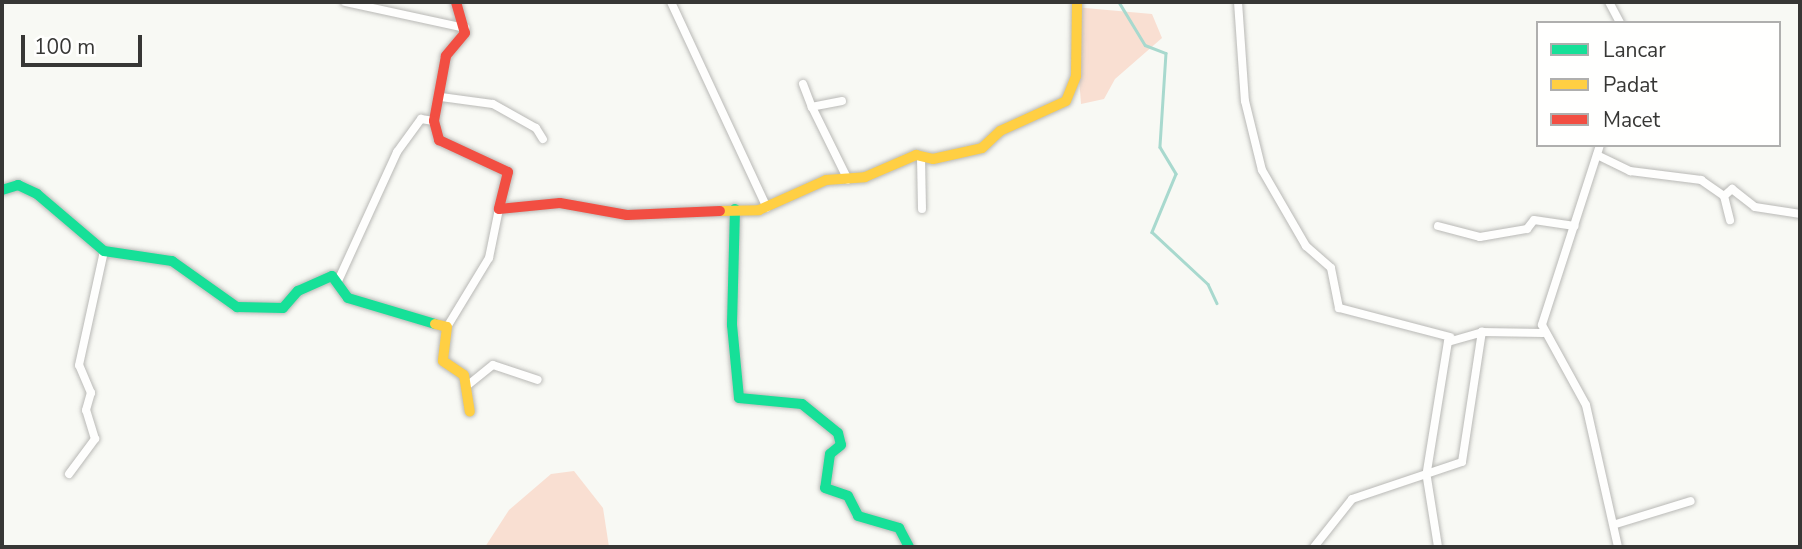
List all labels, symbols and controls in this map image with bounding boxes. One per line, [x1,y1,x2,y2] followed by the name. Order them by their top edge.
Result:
[24,21,145,65] scale bar
[1536,21,1781,147] legend
[34,33,95,61] text: 100 m
[1603,36,1666,64] text: Lancar
[1603,71,1658,99] text: Padat
[1603,106,1660,134] text: Macet

